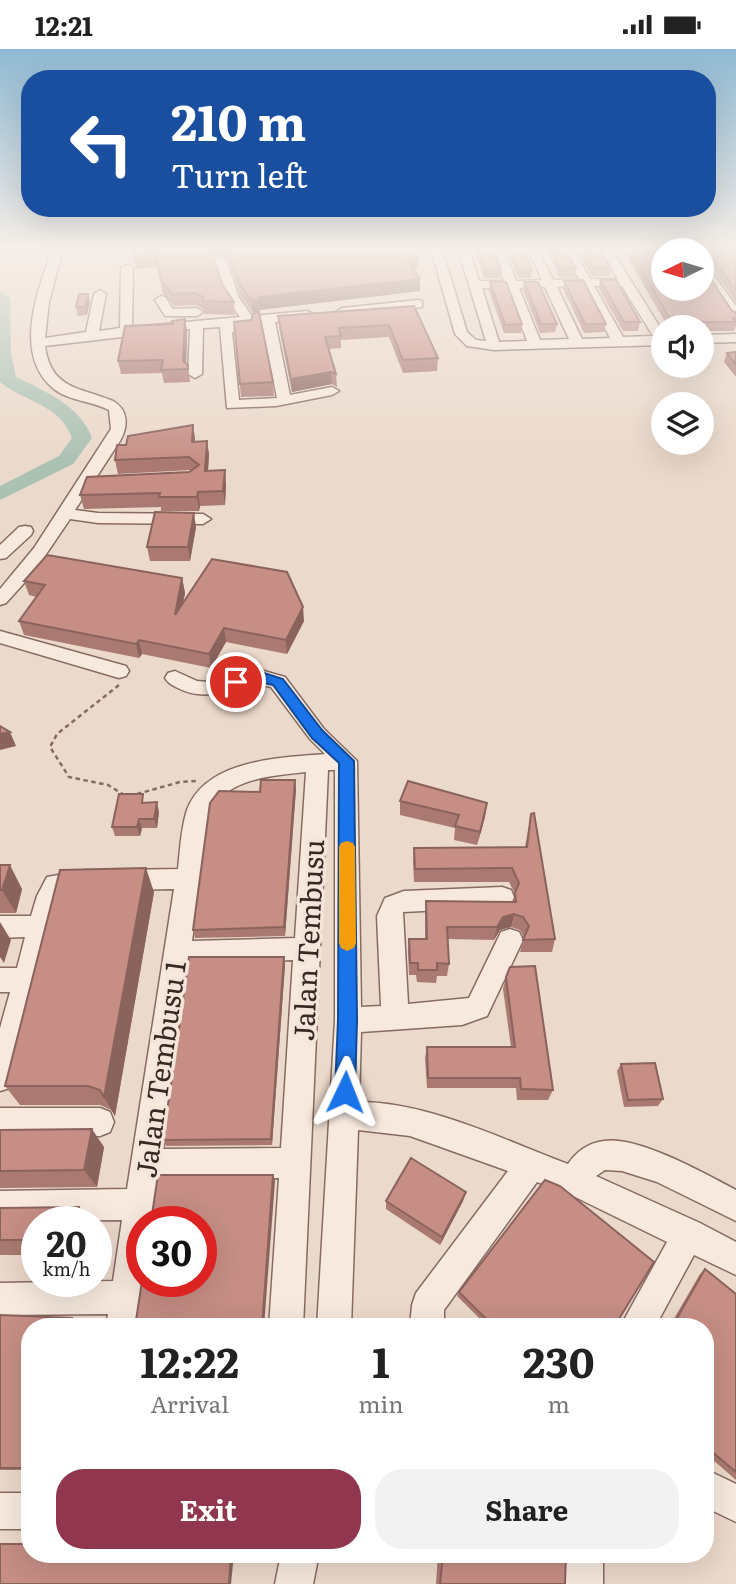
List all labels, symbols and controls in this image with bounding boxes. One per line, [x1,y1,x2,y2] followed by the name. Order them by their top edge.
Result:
[35,5,93,44] text: 12:21
[171,83,306,156] text: 210 m
[56,98,147,189] icon: left
[171,150,308,198] text: Turn left
[651,238,714,301] north arrow
[651,238,714,455] map controls
[651,315,714,378] button: sound
[651,392,714,455] button: layers
[206,652,266,712] pin
[217,663,255,701] icon: arrive
[281,838,333,1042] street label: Jalan Tembusu
[123,958,195,1180] street label: Jalan Tembusu 1
[308,1055,382,1129] position arrow
[126,1206,217,1297] speed limit sign: 30
[46,1216,87,1268] text: 20
[43,1255,90,1282] text: km/h
[140,1329,239,1391] text: 12:22
[372,1329,390,1391] text: 1
[523,1329,595,1391] text: 230
[150,1386,229,1420] text: Arrival
[358,1386,404,1420] text: min
[548,1386,570,1420] text: m
[56,1469,361,1549] button: Exit
[375,1469,679,1549] button: Share

